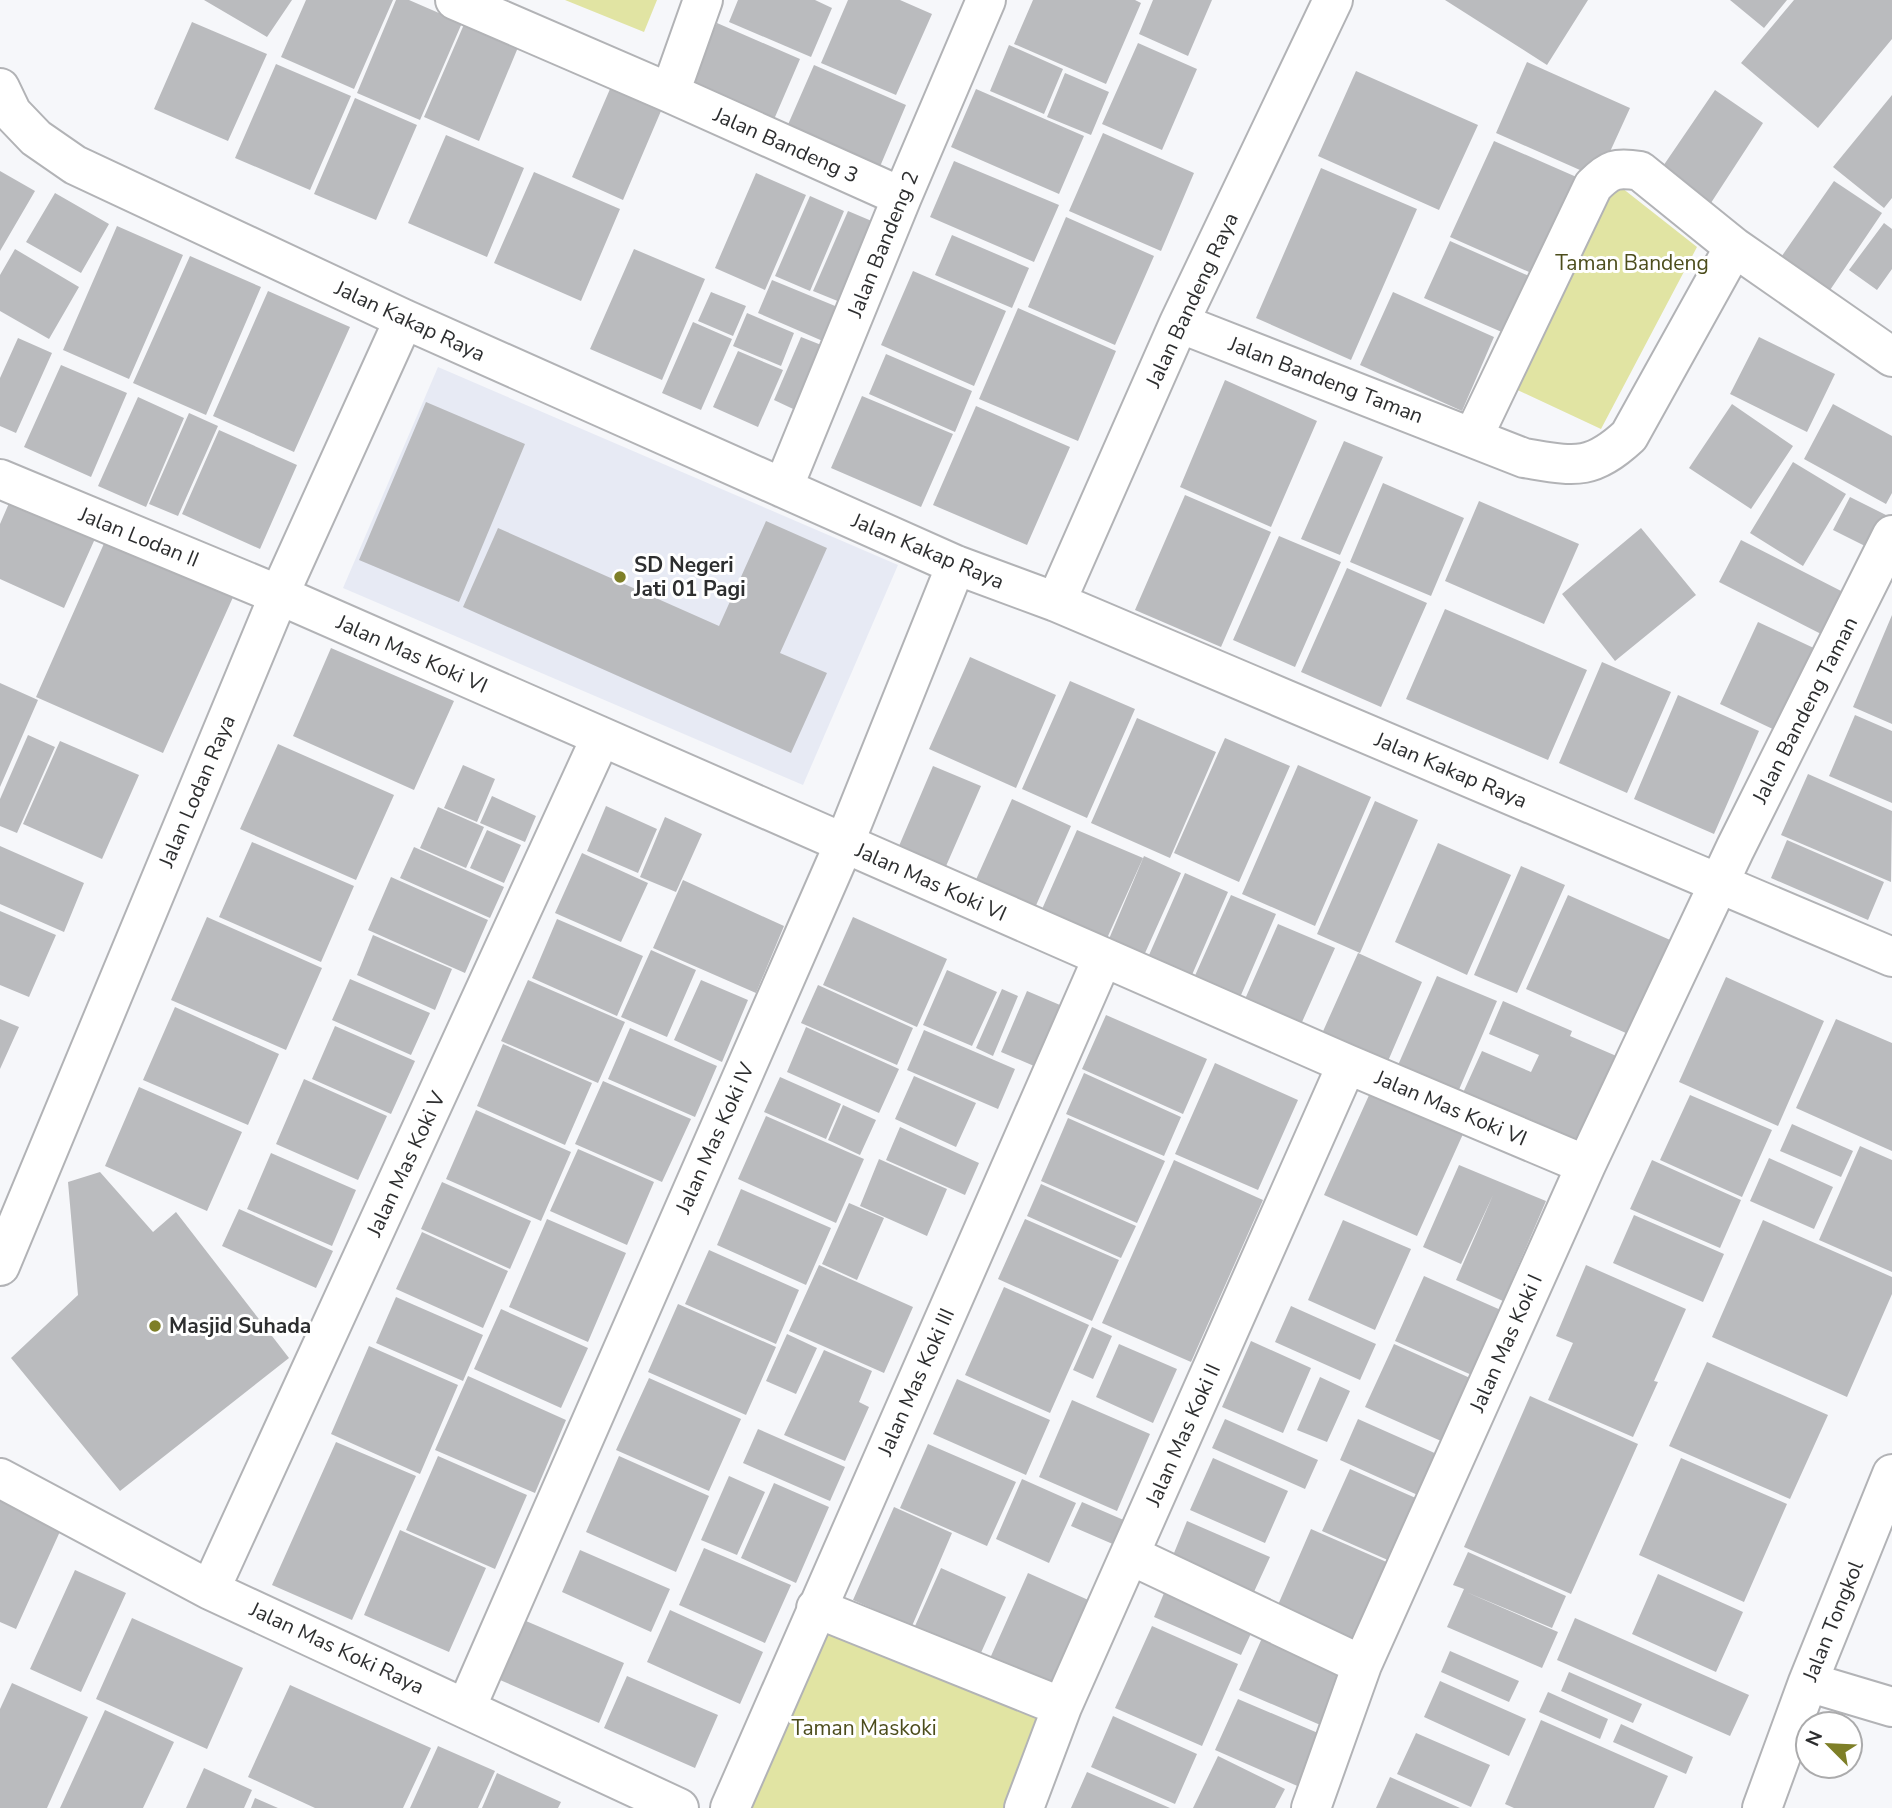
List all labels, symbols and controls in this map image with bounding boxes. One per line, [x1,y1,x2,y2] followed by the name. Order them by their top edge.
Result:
[708,100,863,189] street label: Jalan Bandeng 3
[841,167,925,322] street label: Jalan Bandeng 2
[1139,208,1245,393] street label: Jalan Bandeng Raya
[1555,249,1709,277] park label: Taman Bandeng
[329,273,490,368] street label: Jalan Kakap Raya
[1224,330,1427,430] street label: Jalan Bandeng Taman
[74,500,203,574] street label: Jalan Lodan II
[847,506,1008,596] street label: Jalan Kakap Raya
[633,551,746,603] place label: SD Negeri Jati 01 Pagi
[612,569,628,585] marker: SD Negeri Jati 01 Pagi
[331,608,492,700] street label: Jalan Mas Koki VI
[1745,612,1864,809] street label: Jalan Bandeng Taman
[152,710,242,872] street label: Jalan Lodan Raya
[1370,725,1531,815] street label: Jalan Kakap Raya
[850,836,1011,928] street label: Jalan Mas Koki VI
[669,1058,761,1219] street label: Jalan Mas Koki IV
[1370,1063,1531,1153] street label: Jalan Mas Koki VI
[360,1086,452,1242] street label: Jalan Mas Koki V
[1463,1270,1549,1417] street label: Jalan Mas Koki I
[871,1304,961,1461] street label: Jalan Mas Koki III
[169,1312,311,1340] place label: Masjid Suhada
[147,1318,163,1334] marker: Masjid Suhada
[1139,1359,1227,1512] street label: Jalan Mas Koki II
[1796,1556,1870,1686] street label: Jalan Tongkol
[244,1595,429,1701] street label: Jalan Mas Koki Raya
[1794,1710,1864,1780] north arrow
[791,1714,937,1742] park label: Taman Maskoki
[1800,1727,1829,1750] text: N

